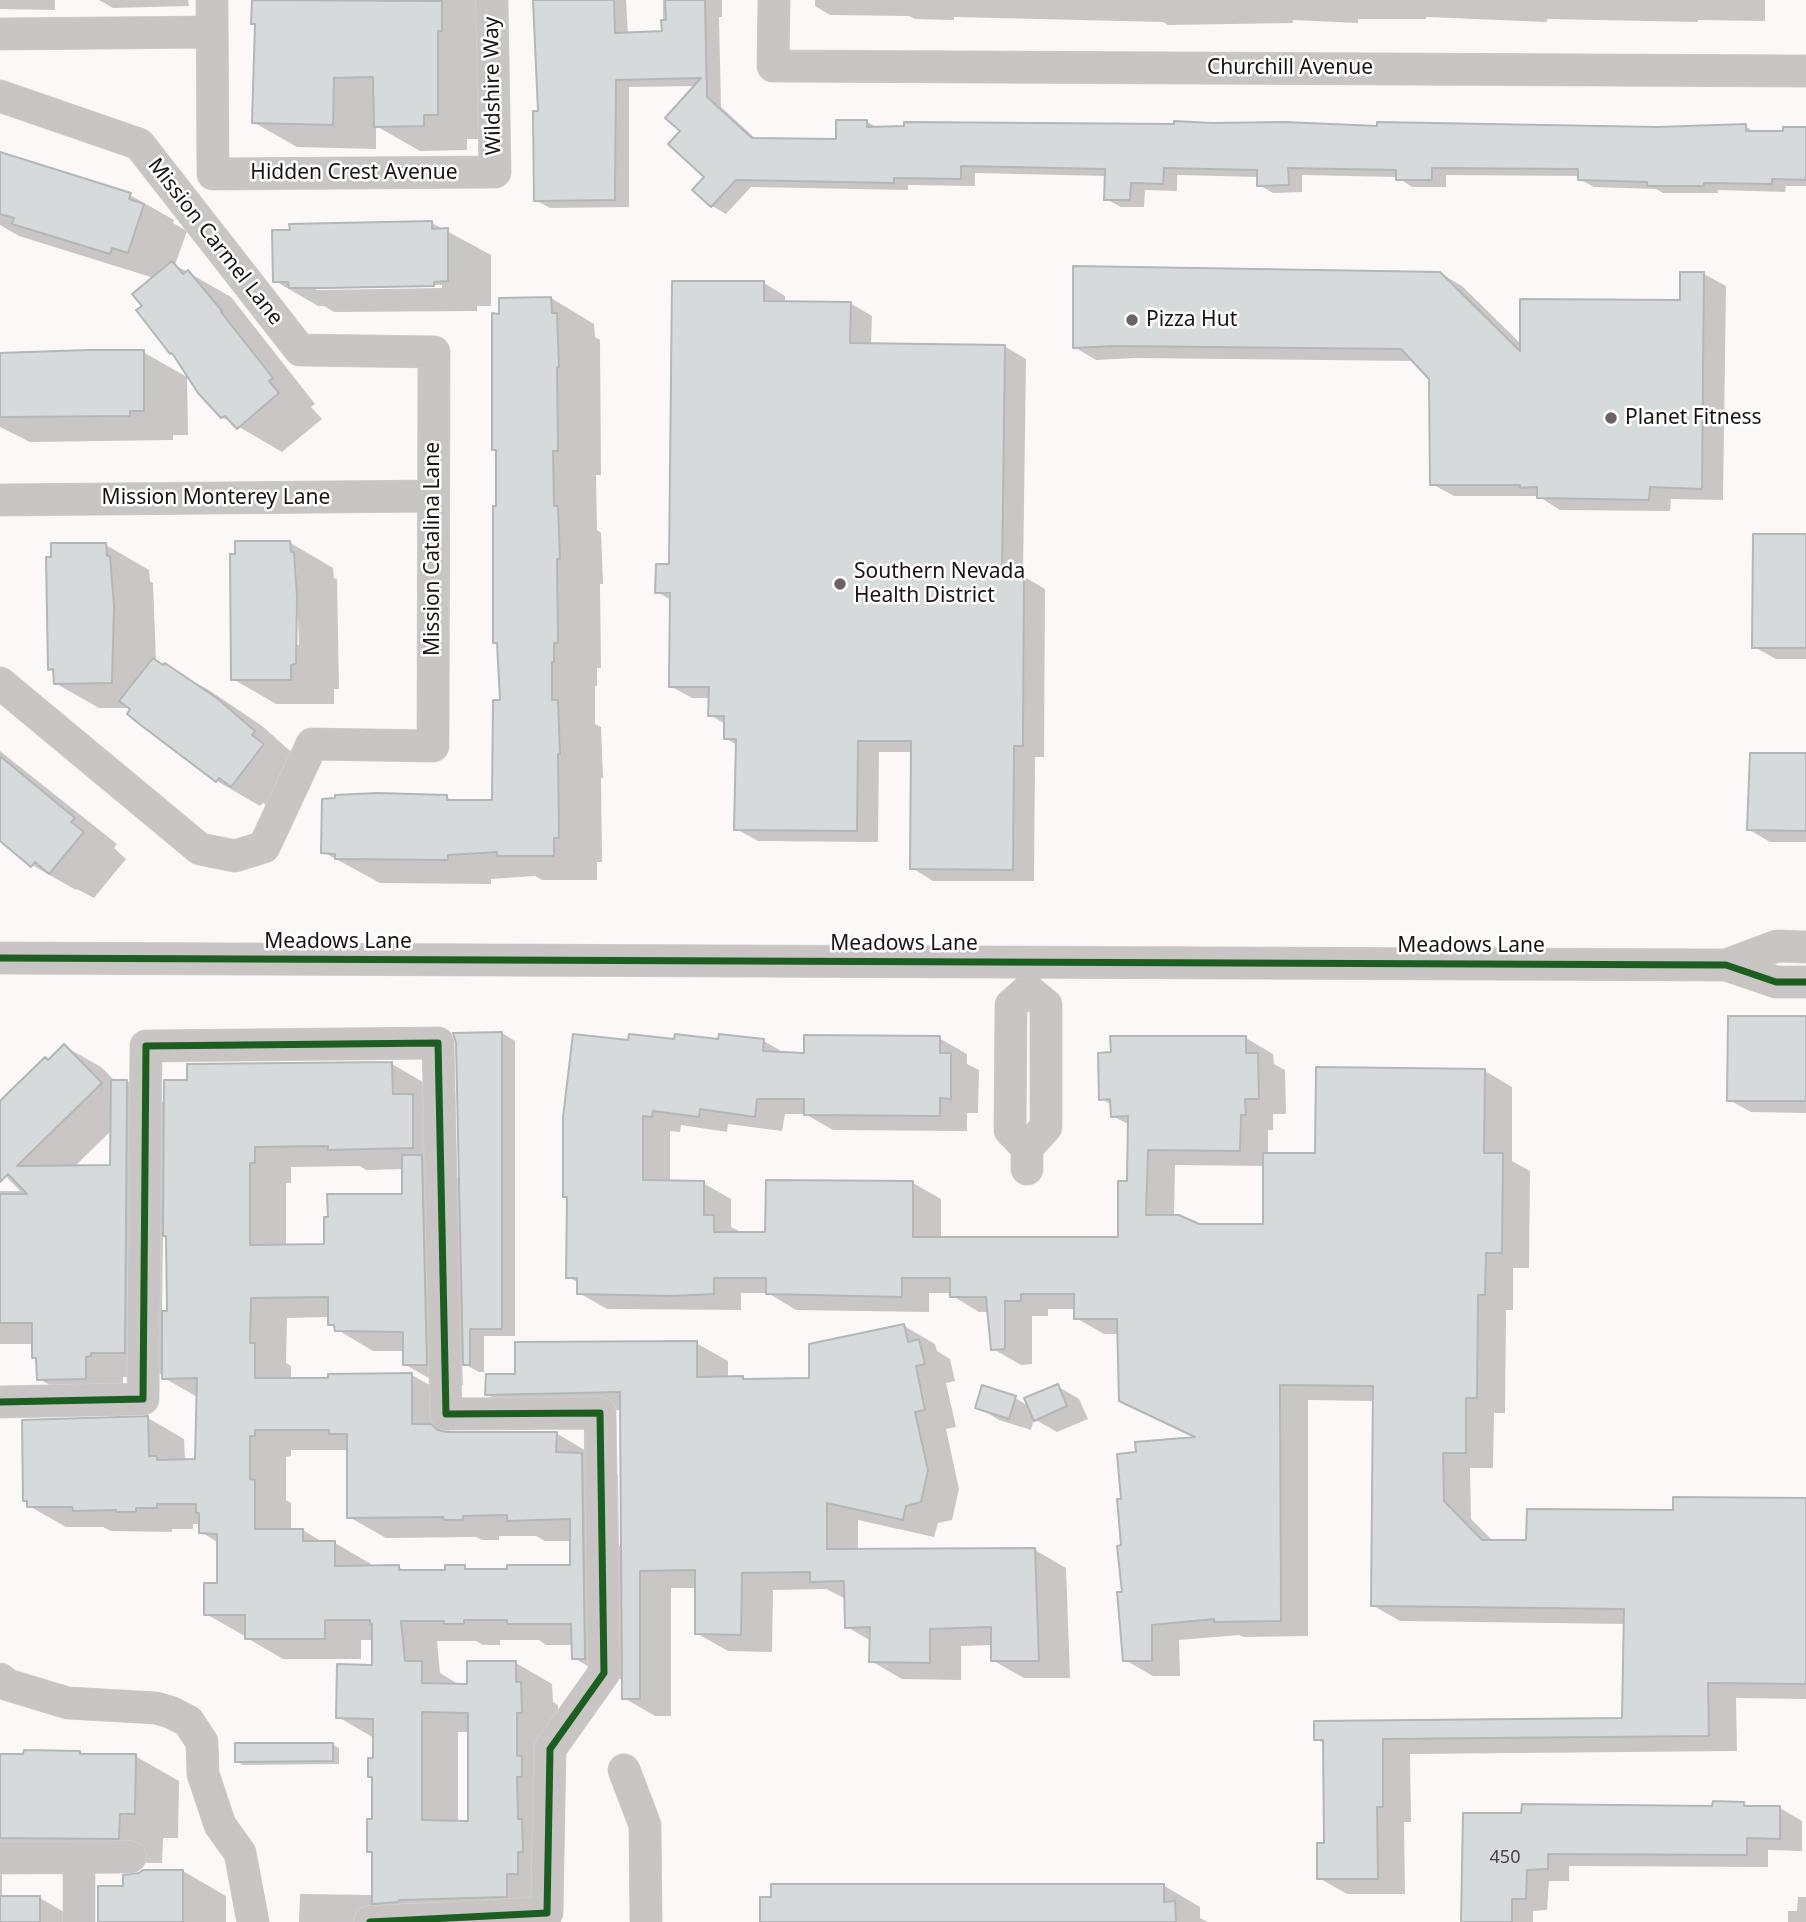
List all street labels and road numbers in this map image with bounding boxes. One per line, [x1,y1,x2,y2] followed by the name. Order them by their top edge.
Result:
[479,16,507,156] street label: Wildshire Way
[1207,55,1373,81] street label: Churchill Avenue
[142,154,288,330] street label: Mission Carmel Lane
[250,160,458,186] street label: Hidden Crest Avenue
[420,442,446,656] street label: Mission Catalina Lane
[102,485,330,511] street label: Mission Monterey Lane
[264,929,412,955] street label: Meadows Lane
[830,931,978,957] street label: Meadows Lane
[1397,933,1545,959] street label: Meadows Lane

